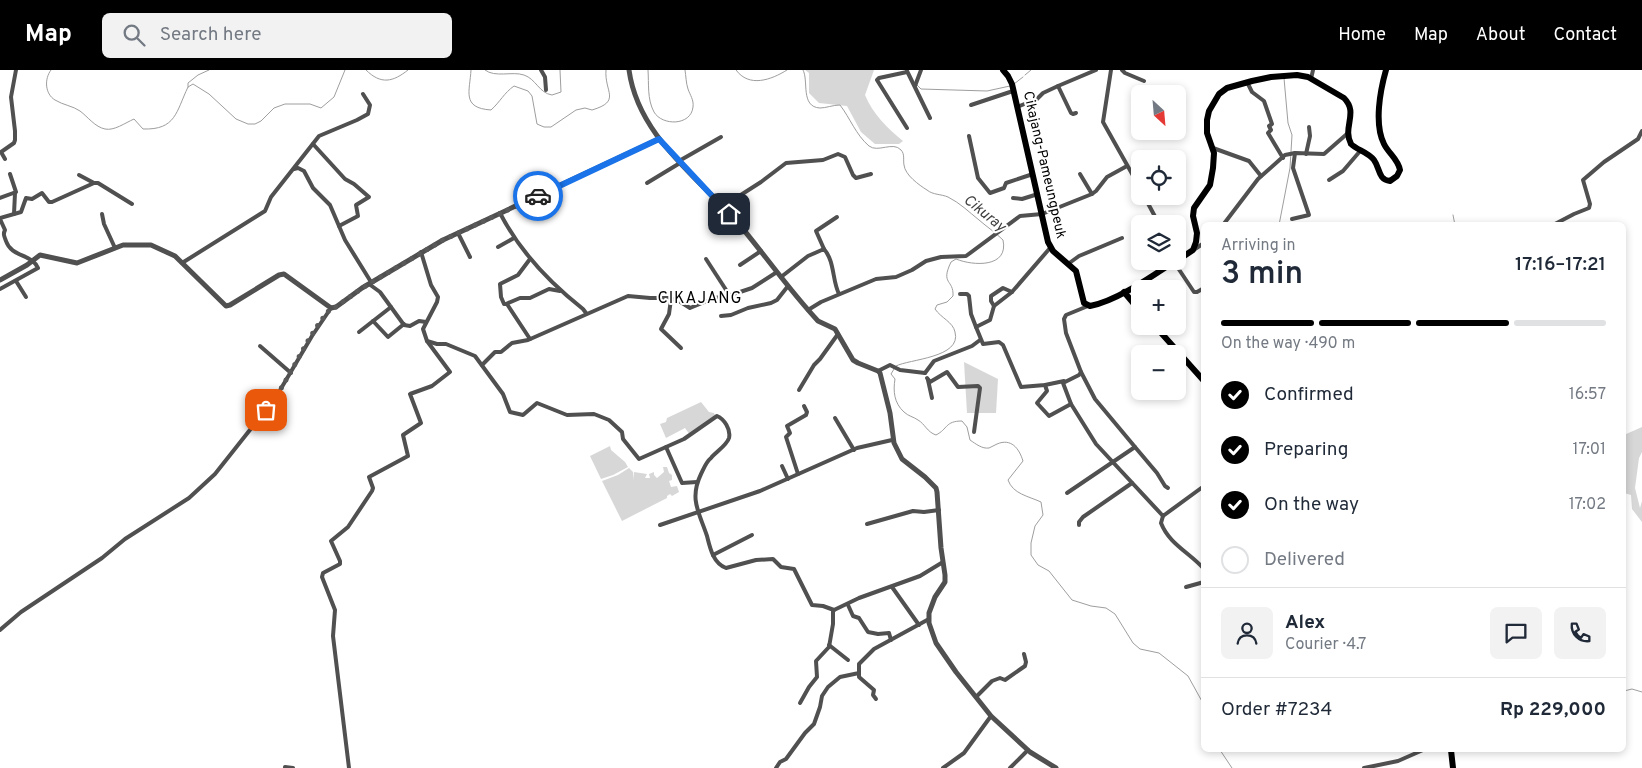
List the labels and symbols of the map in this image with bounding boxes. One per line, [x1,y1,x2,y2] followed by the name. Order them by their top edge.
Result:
[1131,85,1186,140] north arrow
[1019,90,1069,240] street label: Cikajang-Pameungpeuk
[513,171,563,221] courier
[959,191,1010,238] water label: Cikuray
[708,193,750,235] pin
[657,289,743,309] district label: CIKAJANG
[245,389,287,431] pin

